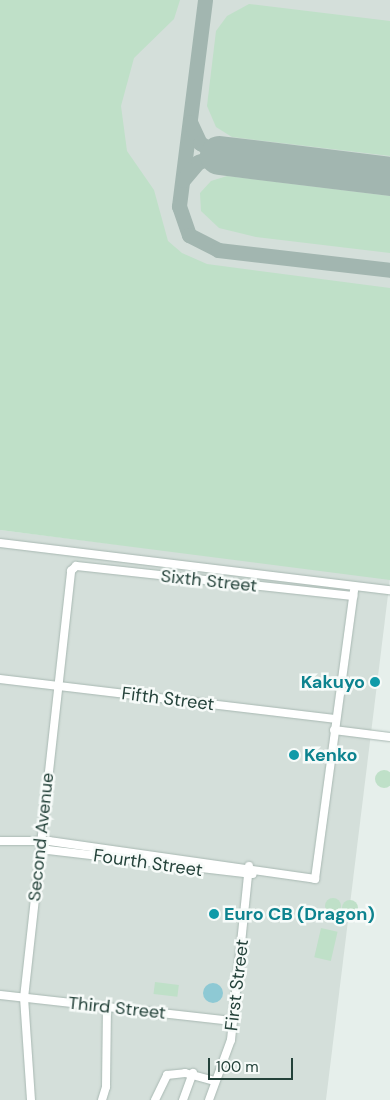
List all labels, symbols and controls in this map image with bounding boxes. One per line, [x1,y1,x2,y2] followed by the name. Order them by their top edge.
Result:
[160,565,258,597] street label: Sixth Street
[301,671,365,693] place label: Kakuyo
[369,676,381,688] marker: Kakuyo
[120,683,216,715] street label: Fifth Street
[304,744,358,766] place label: Kenko
[288,749,300,761] marker: Kenko
[24,772,58,902] street label: Second Avenue
[92,845,204,881] street label: Fourth Street
[224,903,375,925] place label: Euro CB (Dragon)
[208,908,220,920] marker: Euro CB (Dragon)
[221,938,253,1032] street label: First Street
[67,992,167,1024] street label: Third Street
[210,1048,295,1080] scale bar
[216,1057,259,1077] text: 100 m

